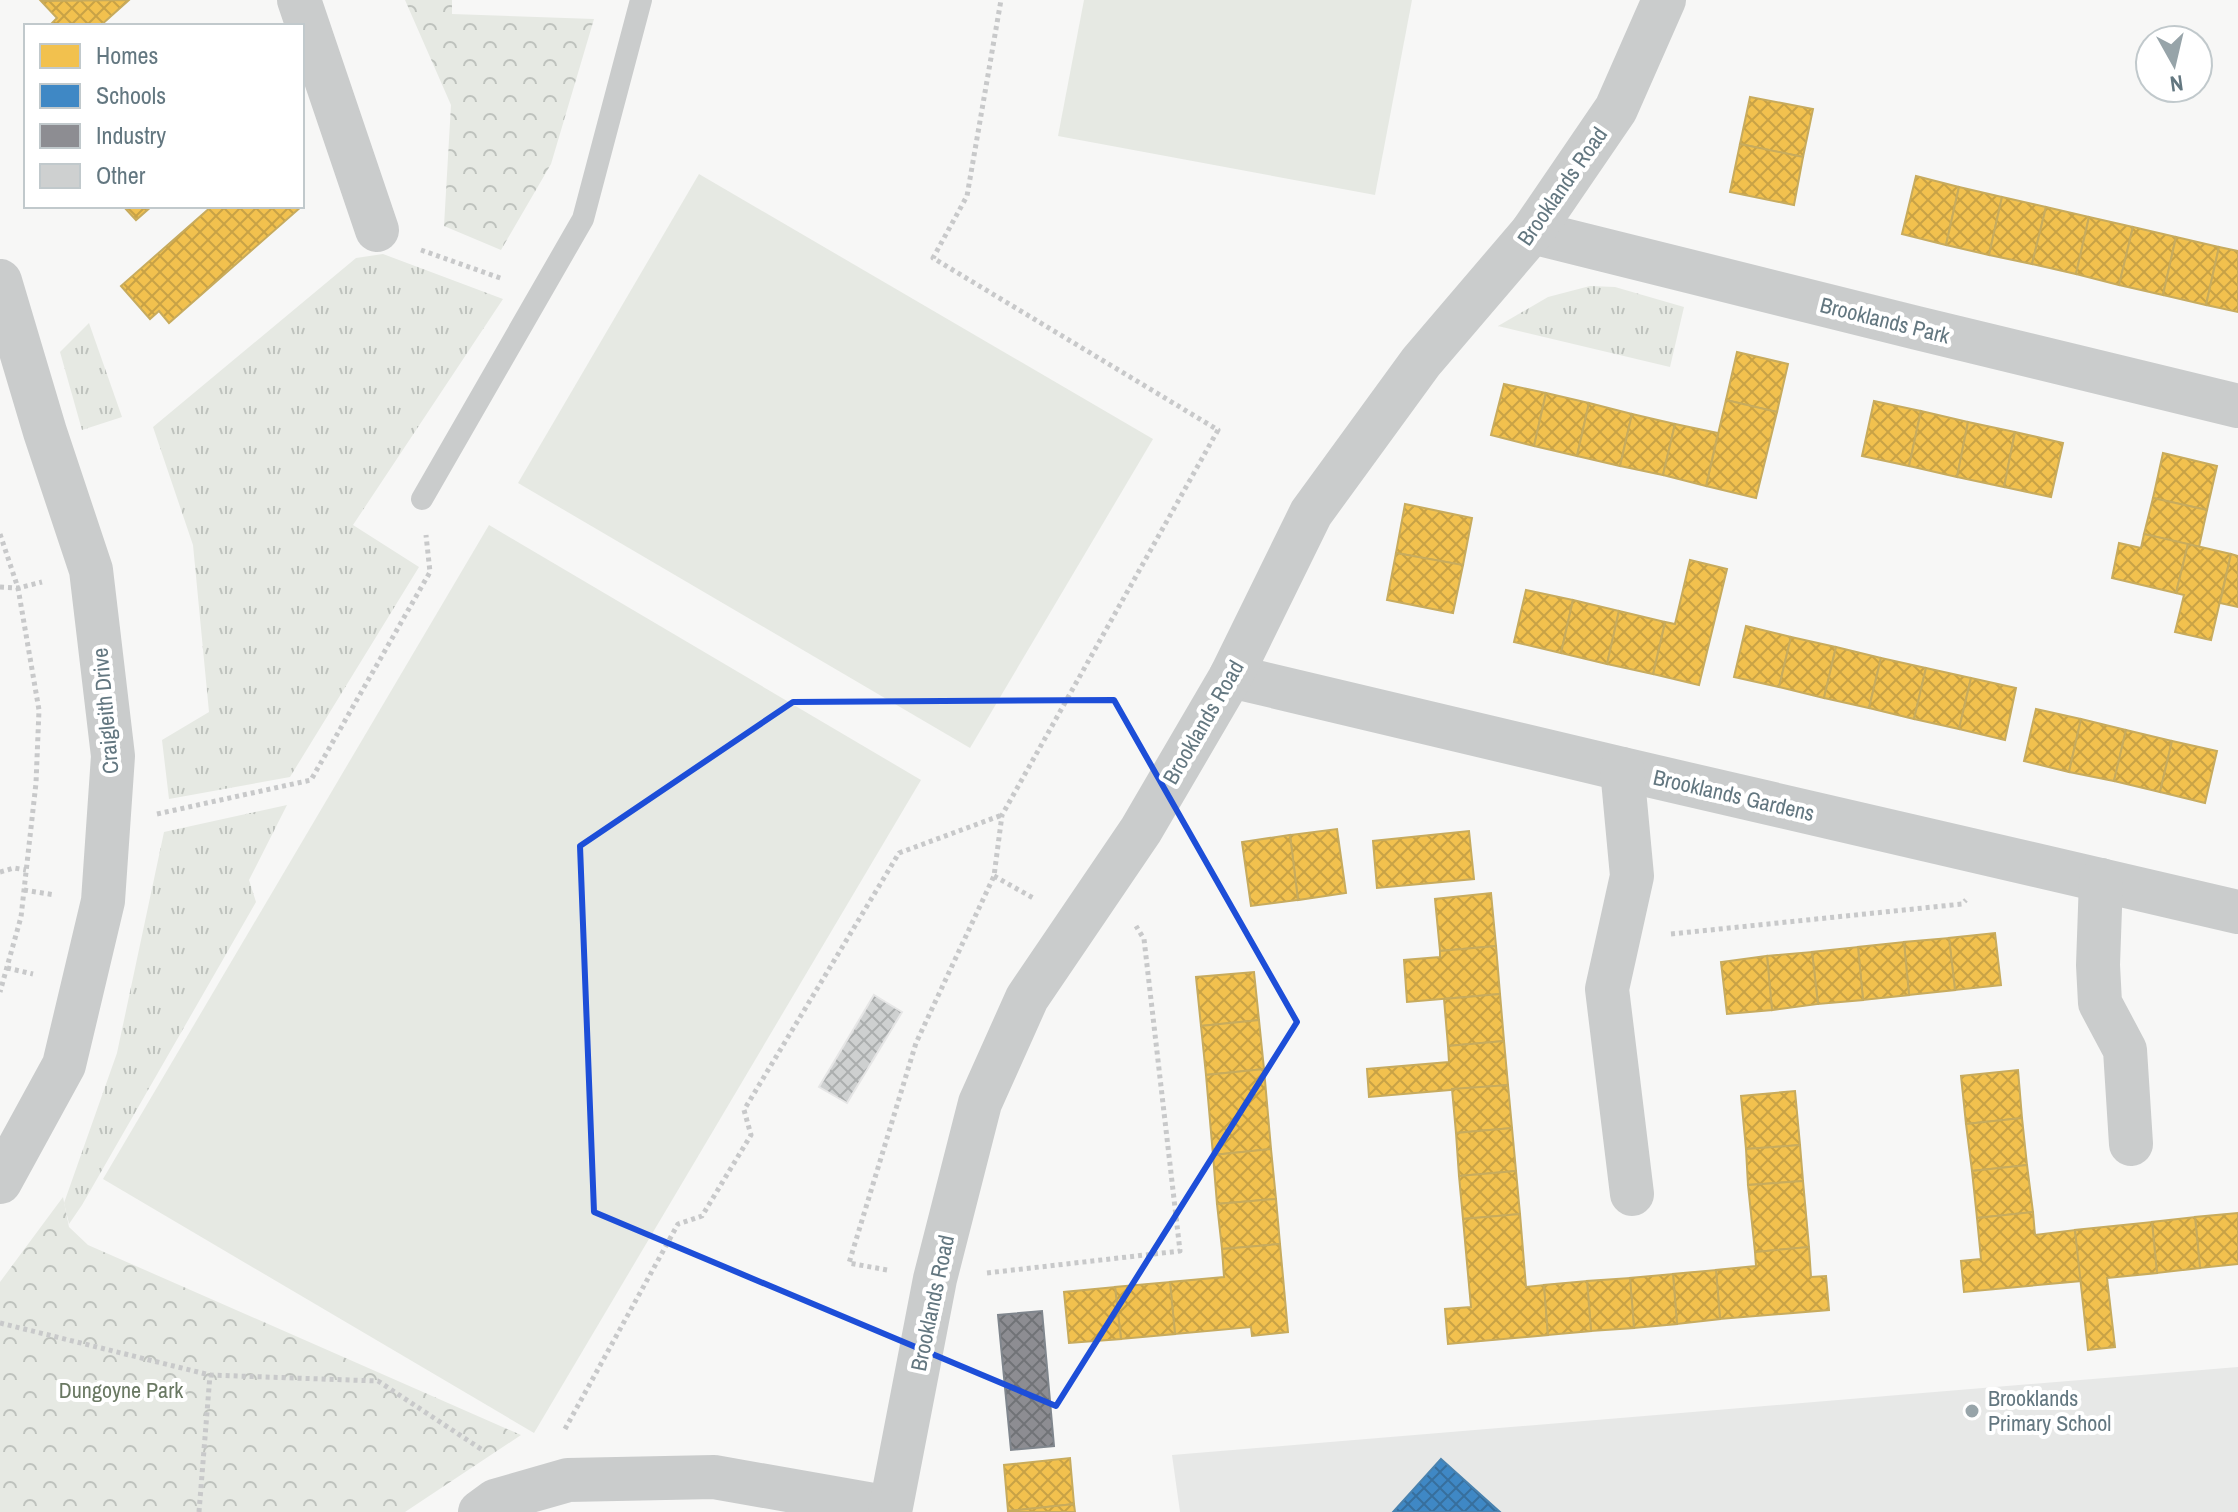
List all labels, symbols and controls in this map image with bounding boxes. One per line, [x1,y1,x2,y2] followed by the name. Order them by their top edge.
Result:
[24,24,304,208] legend
[2134,24,2214,104] north arrow
[96,39,158,71] text: Homes
[2168,68,2185,100] text: N
[96,79,166,111] text: Schools
[96,119,166,151] text: Industry
[1510,121,1614,251] street label: Brooklands Road
[96,159,146,191] text: Other
[1817,289,1954,351] street label: Brooklands Park
[85,647,125,775] street label: Craigleith Drive
[1155,655,1251,789] street label: Brooklands Road
[1651,762,1817,828] street label: Brooklands Gardens
[903,1232,961,1374] street label: Brooklands Road
[59,1375,184,1405] park label: Dungoyne Park
[1988,1383,2111,1438] place label: Brooklands Primary School
[1963,1402,1981,1420] marker: Brooklands Primary School

